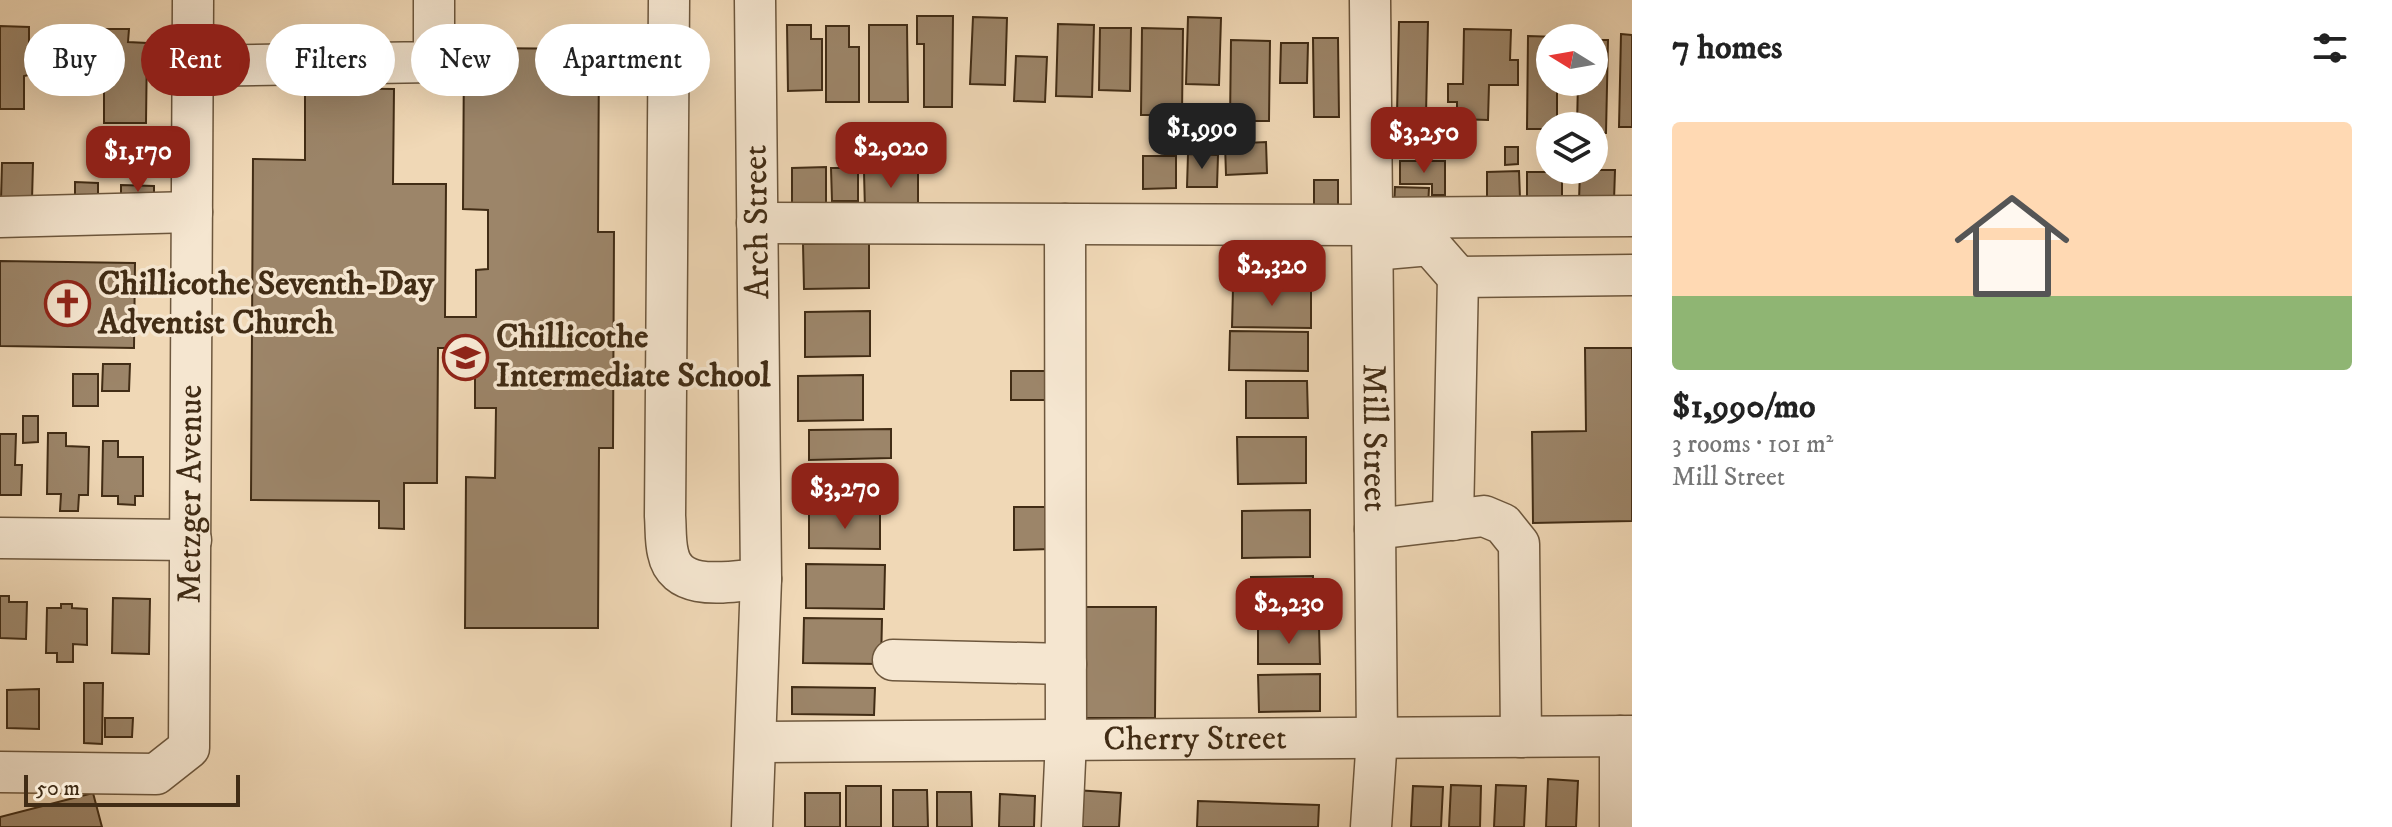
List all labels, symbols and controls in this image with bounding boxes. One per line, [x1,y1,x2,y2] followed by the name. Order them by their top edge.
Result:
[24,24,125,96] chip: Buy
[141,24,250,96] chip: Rent
[266,24,395,96] chip: Filters
[411,24,519,96] chip: New
[535,24,710,96] chip: Apartment
[1536,24,1608,96] north arrow
[1536,24,1608,184] map controls
[2308,26,2352,70] icon: filters
[1672,27,1782,69] text: 7 homes
[1137,103,1267,171] pin: $1,990
[1359,107,1489,175] pin: $3,250
[1167,112,1237,145] text: $1,990
[1536,112,1608,184] button: layers
[1389,116,1459,149] text: $3,250
[826,122,956,190] pin: $2,020
[73,126,203,194] pin: $1,170
[854,131,929,164] text: $2,020
[104,135,172,168] text: $1,170
[735,144,779,300] street label: Arch Street
[1940,174,2084,318] icon: home
[1207,240,1337,308] pin: $2,320
[1237,249,1307,282] text: $2,320
[97,263,435,344] place label: Chillicothe Seventh-Day Adventist Church
[43,280,91,328] church icon: Chillicothe Seventh-Day Adventist Church
[496,316,771,397] place label: Chillicothe Intermediate School
[441,333,489,381] school or university icon: Chillicothe Intermediate School
[1352,364,1396,512] street label: Mill Street
[169,384,212,604] street label: Metzger Avenue
[1672,386,1816,428] text: $1,990/mo
[1672,428,1833,461] text: 3 rooms · 101 m²
[1672,461,1785,494] text: Mill Street
[780,463,910,531] pin: $3,270
[810,472,880,505] text: $3,270
[1224,578,1354,646] pin: $2,230
[1254,587,1324,620] text: $2,230
[1103,717,1287,761] street label: Cherry Street
[24,771,240,807] scale bar
[36,775,80,802] text: 50 m

